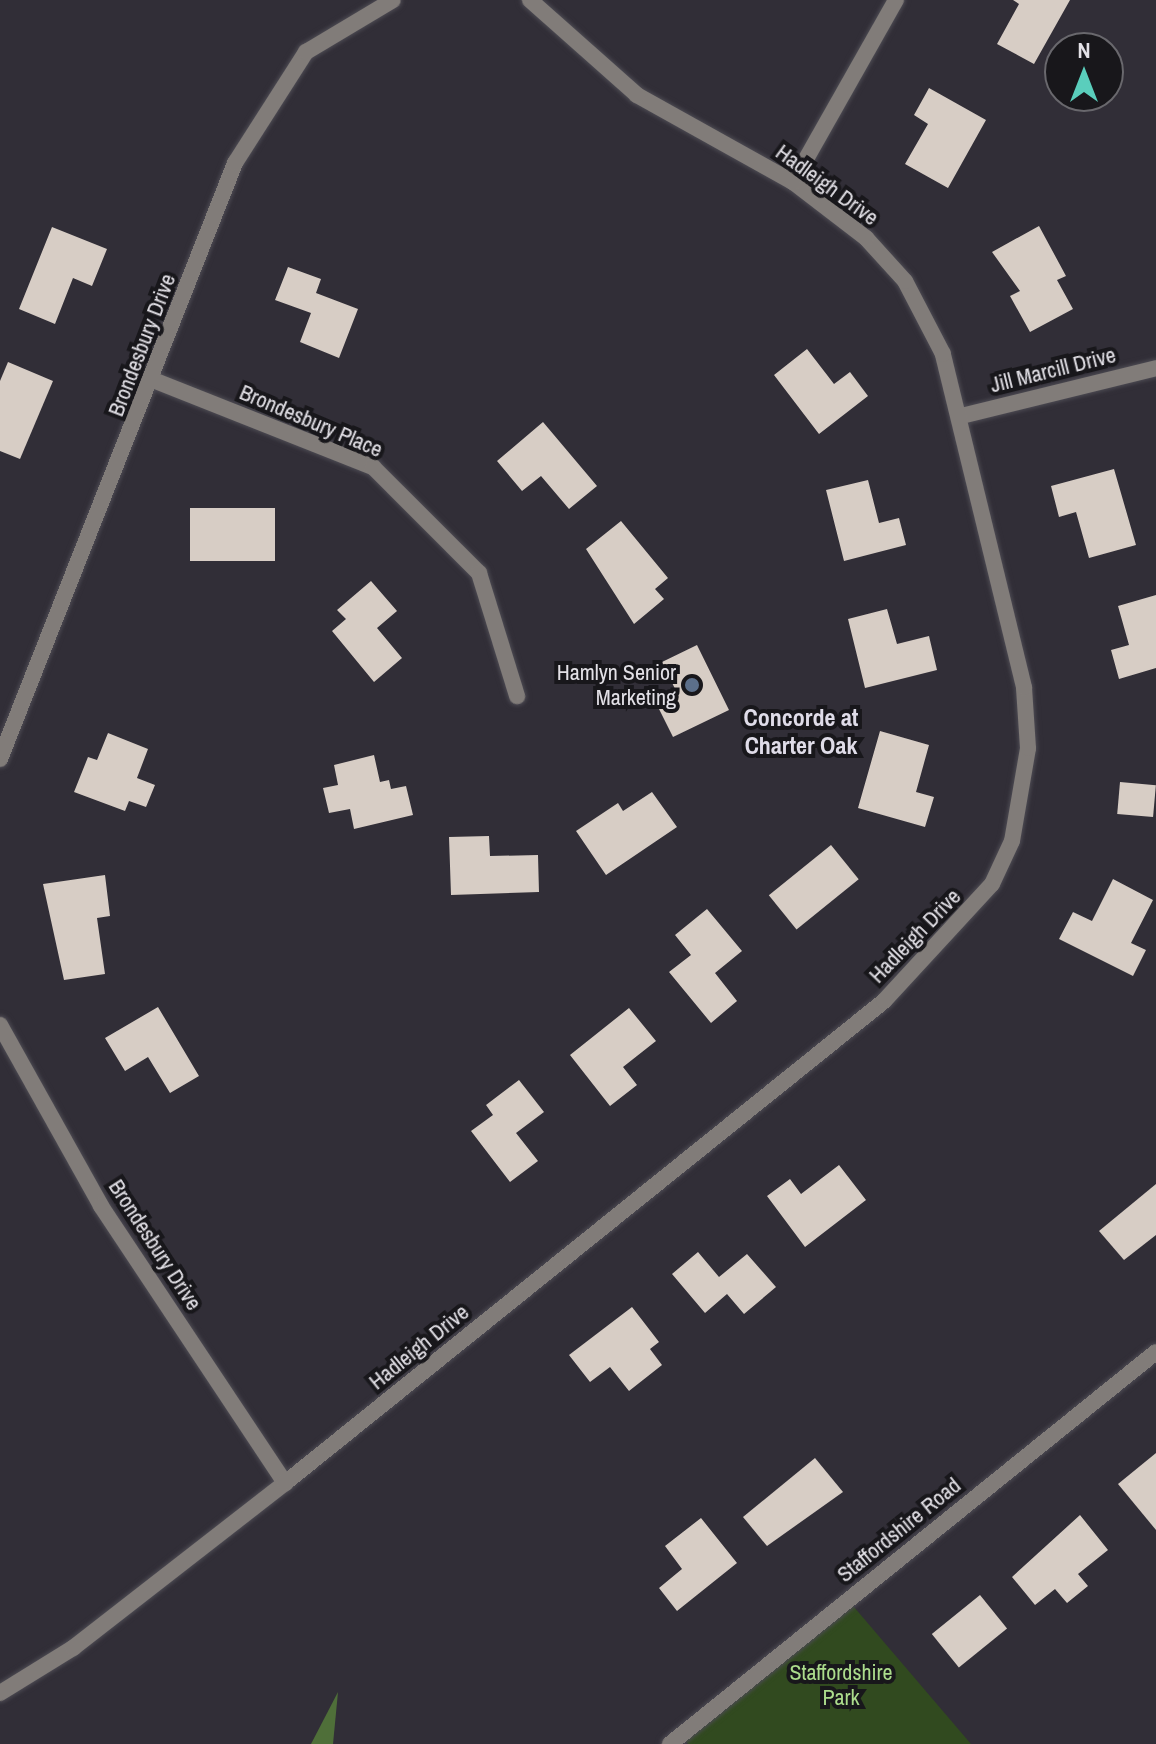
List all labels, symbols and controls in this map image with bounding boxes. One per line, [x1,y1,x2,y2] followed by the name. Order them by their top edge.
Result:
[1044,32,1124,112] north arrow
[1077,35,1091,65] text: N
[771,139,883,231] street label: Hadleigh Drive
[103,270,181,420] street label: Brondesbury Drive
[988,342,1118,398] street label: Jill Marcill Drive
[236,379,386,463] street label: Brondesbury Place
[557,659,676,710] place label: Hamlyn Senior Marketing
[683,676,701,694] marker: Hamlyn Senior Marketing
[744,704,858,760] district label: Concorde at Charter Oak
[864,884,966,988] street label: Hadleigh Drive
[103,1175,207,1315] street label: Brondesbury Drive
[364,1299,474,1395] street label: Hadleigh Drive
[832,1472,966,1588] street label: Staffordshire Road
[790,1659,892,1710] park label: Staffordshire Park

